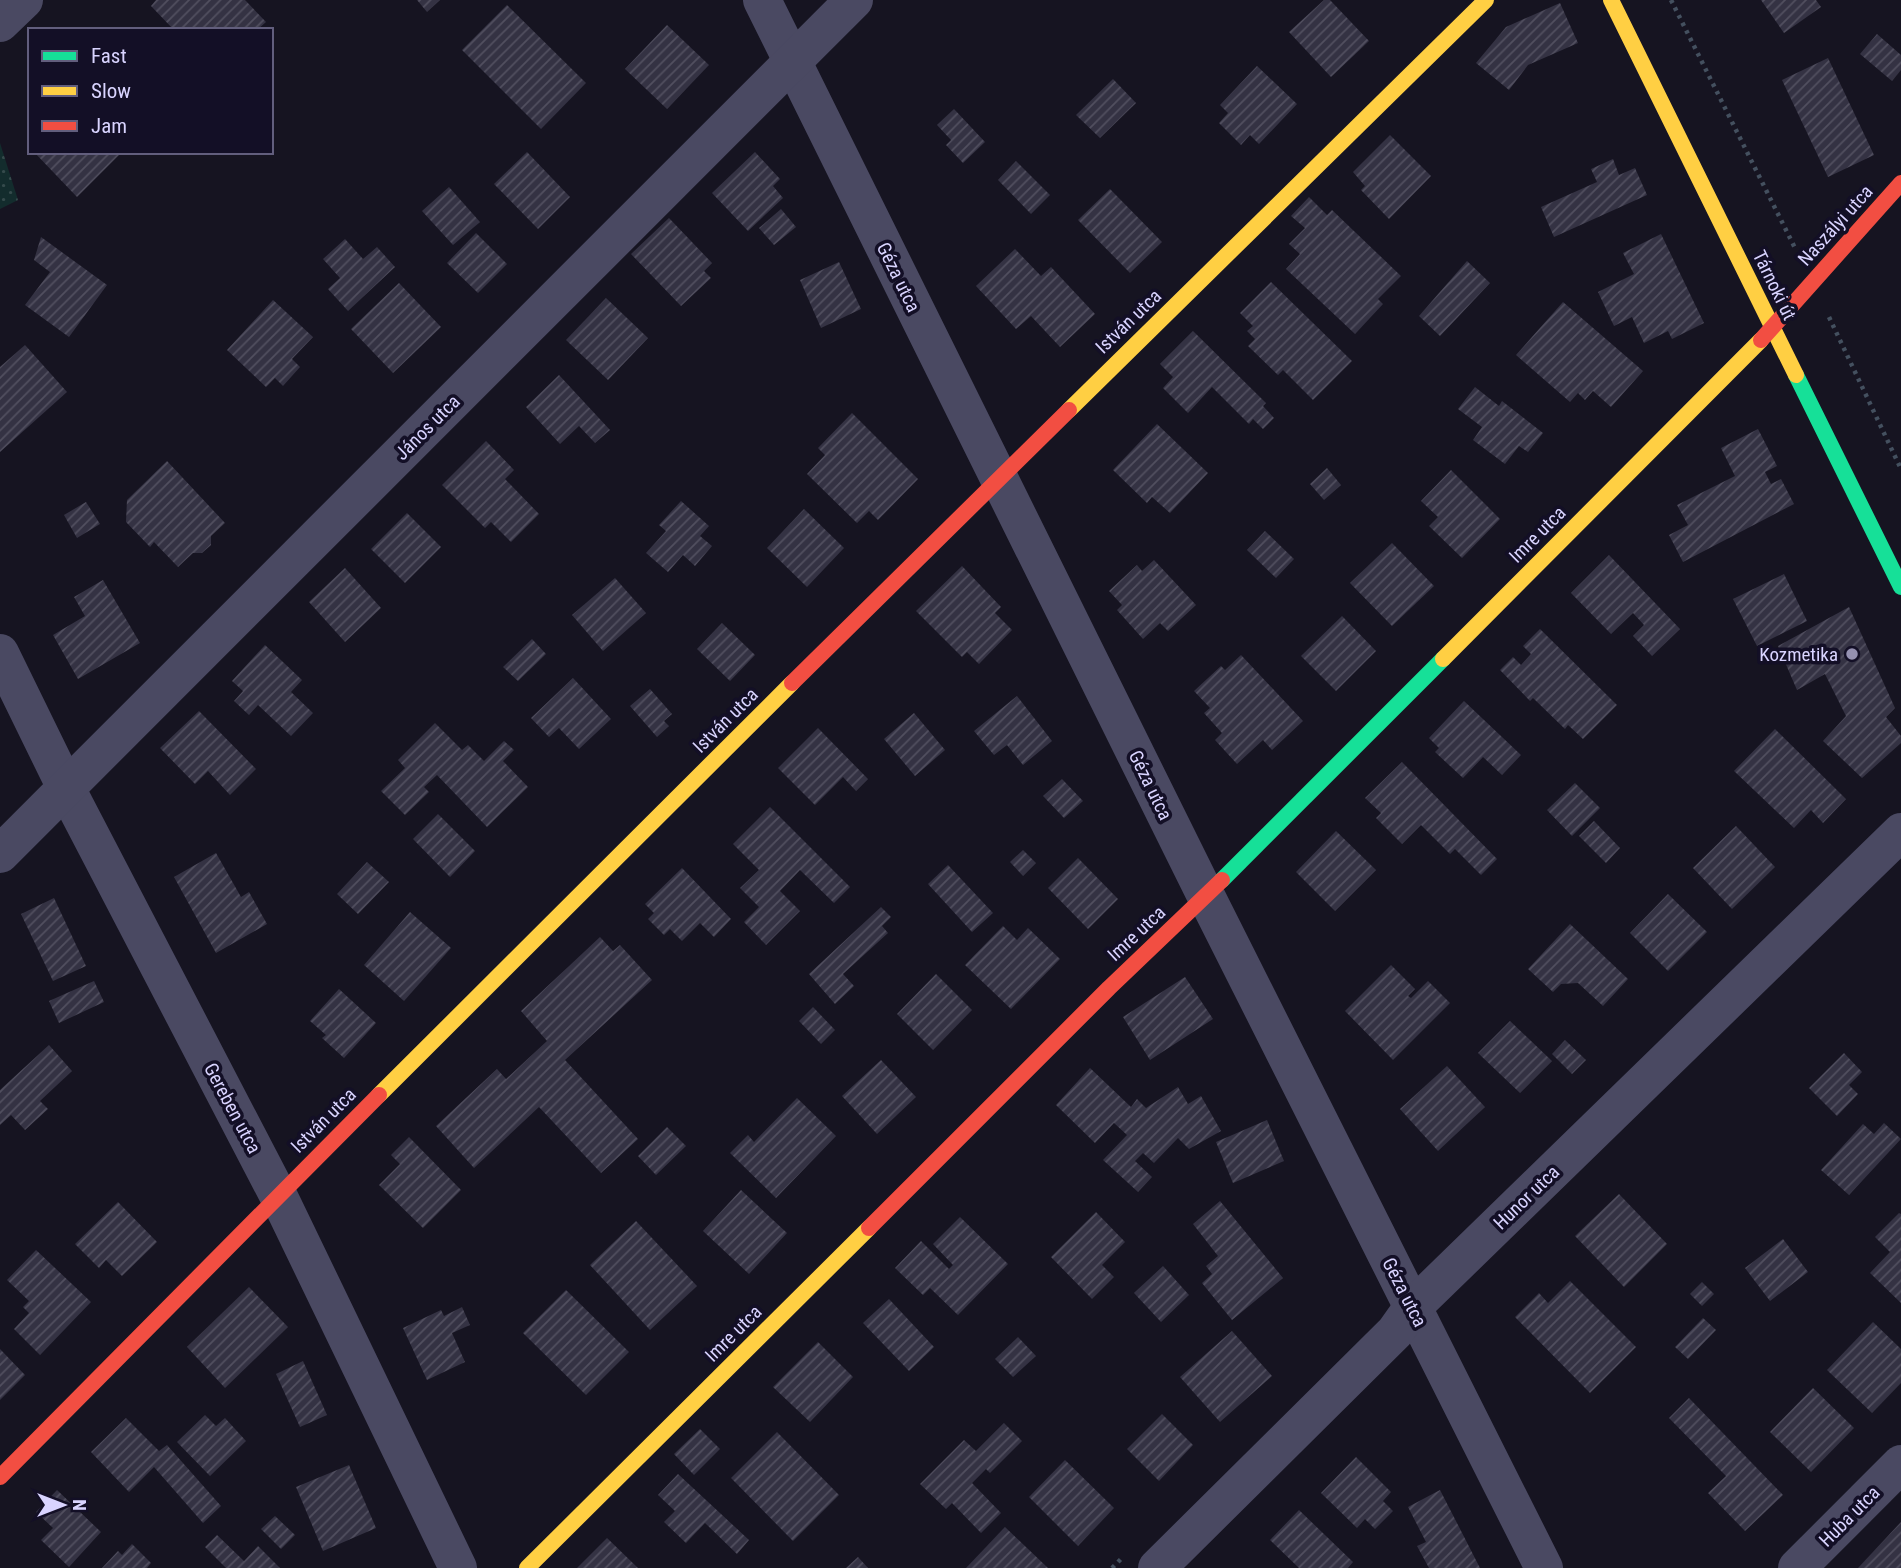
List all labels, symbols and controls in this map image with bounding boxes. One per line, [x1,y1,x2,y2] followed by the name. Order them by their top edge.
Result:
[28,28,273,154] legend
[91,44,127,68] text: Fast
[91,79,131,103] text: Slow
[91,114,127,138] text: Jam
[1793,180,1878,270] street label: Naszályi utca
[872,239,925,316] street label: Géza utca
[1748,247,1801,324] street label: Tárnoki út
[1091,284,1166,358] street label: István utca
[390,390,465,465] street label: János utca
[1504,501,1570,567] street label: Imre utca
[1759,643,1838,666] place label: Kozmetika
[1844,646,1860,662] marker: Kozmetika
[688,683,763,758] street label: István utca
[1124,747,1177,824] street label: Géza utca
[1103,901,1170,966] street label: Imre utca
[199,1059,266,1157] street label: Gereben utca
[286,1083,361,1158] street label: István utca
[1489,1160,1564,1234] street label: Hunor utca
[1377,1254,1432,1331] street label: Géza utca
[700,1300,766,1366] street label: Imre utca
[28,1470,98,1540] north arrow
[1814,1481,1885,1552] street label: Huba utca
[68,1499,91,1511] text: N

